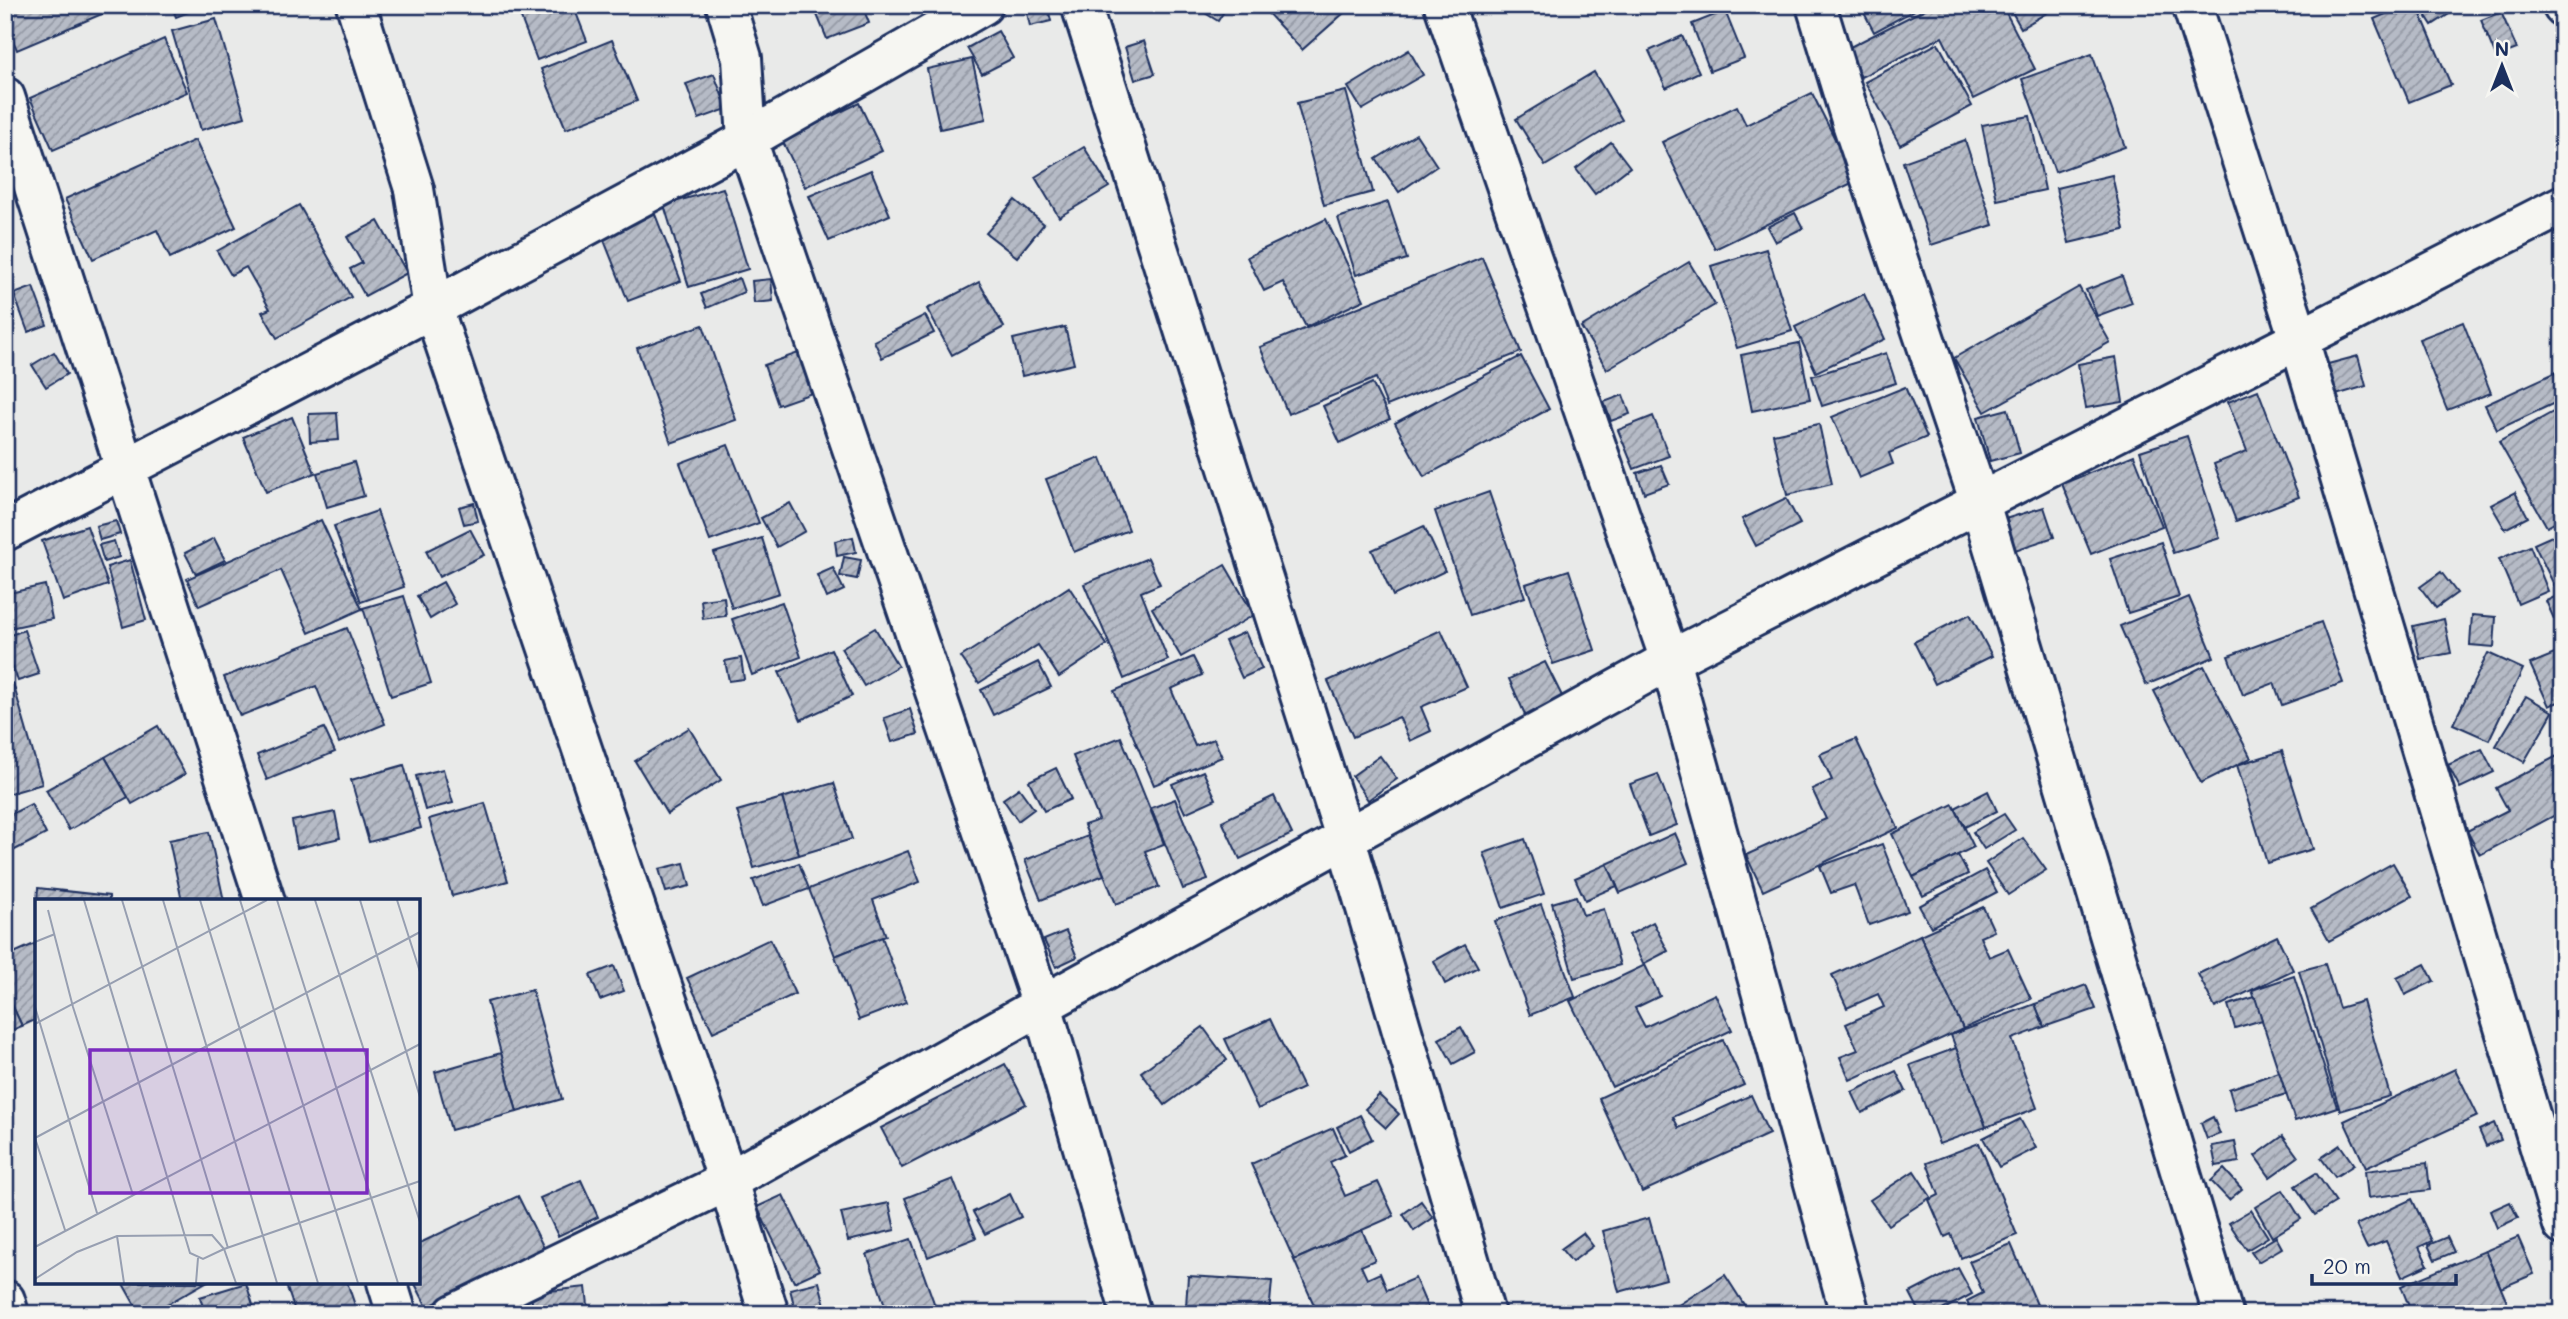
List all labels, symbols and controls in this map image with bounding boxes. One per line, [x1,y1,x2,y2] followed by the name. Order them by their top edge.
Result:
[2466,32,2536,102] north arrow
[2495,36,2509,61] text: N
[35,899,420,1284] inset map
[2312,1242,2456,1286] scale bar
[2323,1252,2371,1279] text: 20 m

